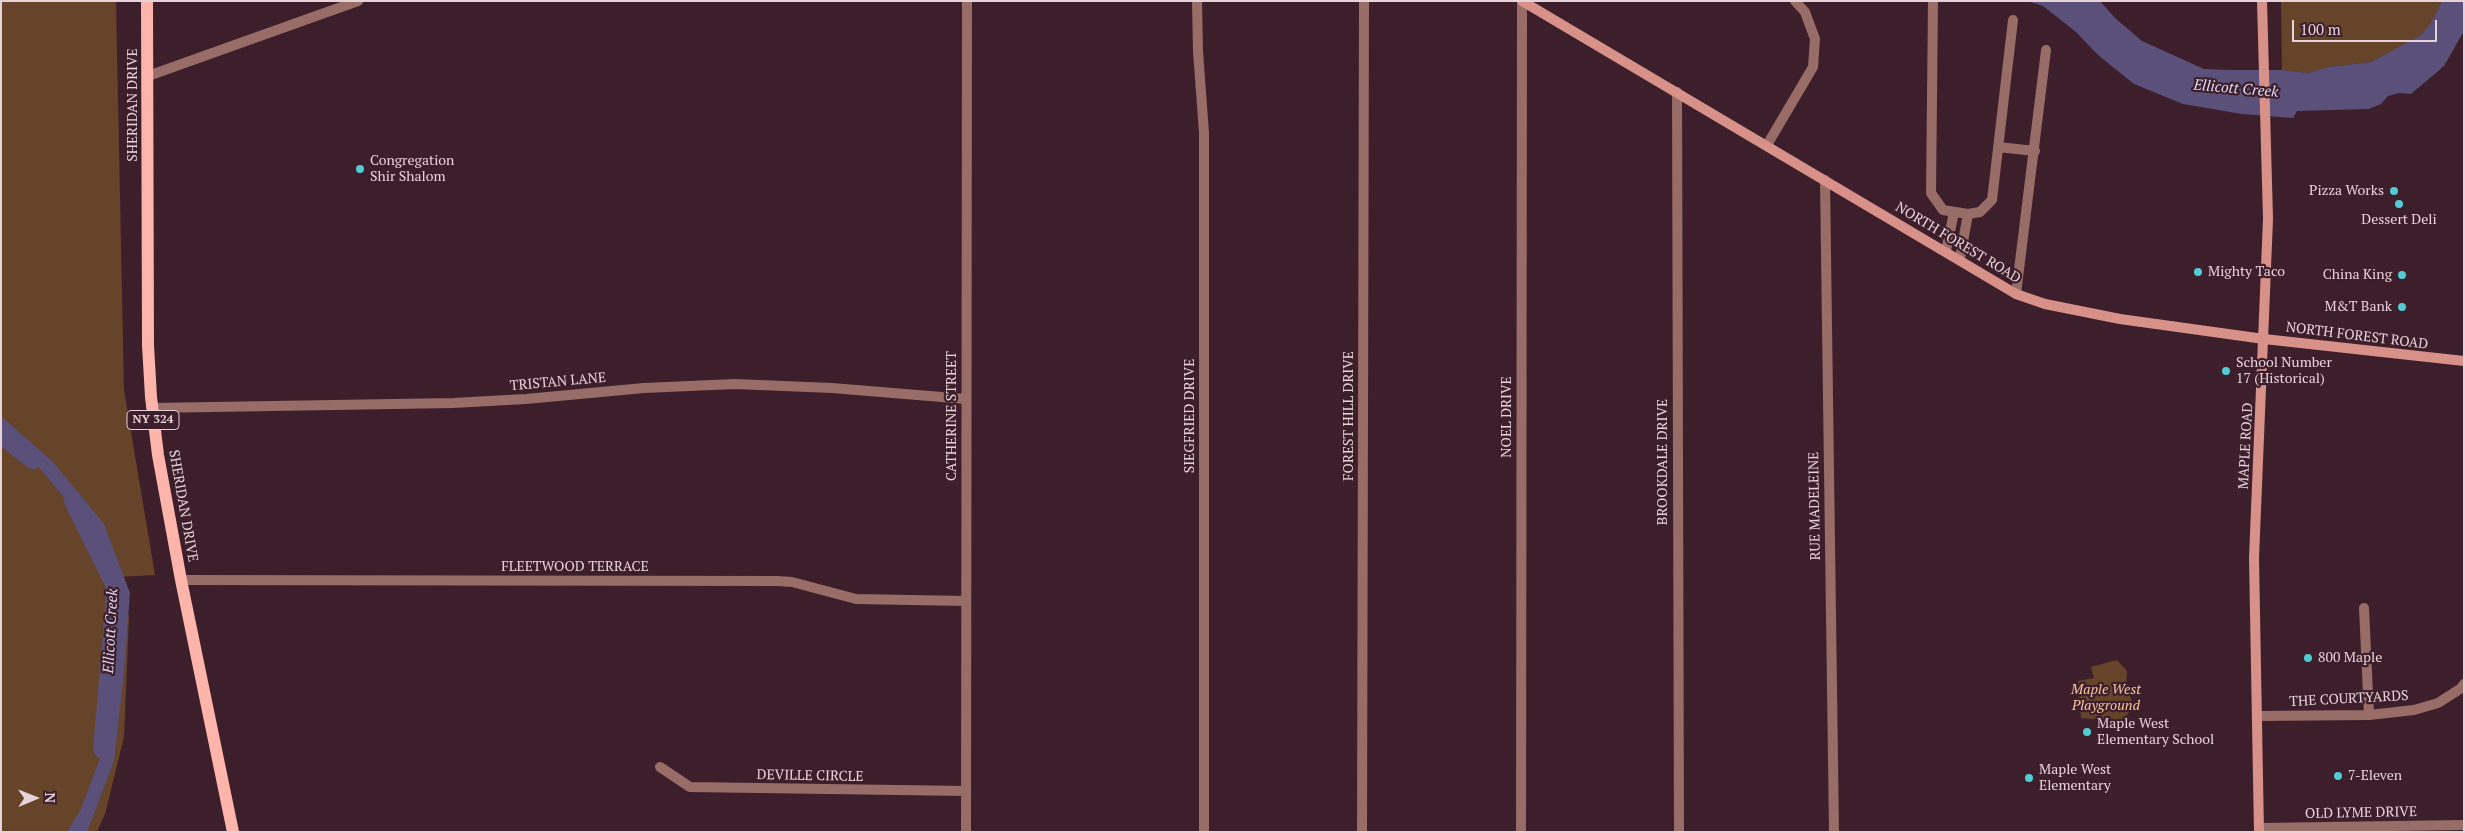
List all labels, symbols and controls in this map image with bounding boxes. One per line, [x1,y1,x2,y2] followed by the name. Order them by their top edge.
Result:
[2295,10,2440,42] scale bar
[2300,19,2341,39] text: 100 m
[125,48,141,162] street label: SHERIDAN DRIVE
[2193,76,2279,102] water label: Ellicott Creek
[370,153,454,186] place label: Congregation Shir Shalom
[354,163,366,175] marker: Congregation Shir Shalom
[2309,183,2384,199] place label: Pizza Works
[2388,185,2400,197] marker: Pizza Works
[2393,198,2405,210] marker: Dessert Deli
[1892,199,2024,287] street label: NORTH FOREST ROAD
[2361,212,2437,228] place label: Dessert Deli
[2208,264,2285,280] place label: Mighty Taco
[2192,266,2204,278] marker: Mighty Taco
[2323,267,2392,283] place label: China King
[2396,269,2408,281] marker: China King
[2324,299,2392,315] place label: M&T Bank
[2396,301,2408,313] marker: M&T Bank
[2285,319,2429,353] street label: NORTH FOREST ROAD
[944,351,960,481] street label: CATHERINE STREET
[1341,351,1357,481] street label: FOREST HILL DRIVE
[2236,355,2332,388] place label: School Number 17 (Historical)
[1182,359,1198,473] street label: SIEGFRIED DRIVE
[2220,365,2232,377] marker: School Number 17 (Historical)
[509,369,607,395] street label: TRISTAN LANE
[1499,376,1515,458] street label: NOEL DRIVE
[1655,399,1671,525] street label: BROOKDALE DRIVE
[2235,402,2257,490] street label: MAPLE ROAD
[127,410,179,430] road number: NY 324
[165,449,201,563] street label: SHERIDAN DRIVE
[1806,451,1824,561] street label: RUE MADELEINE
[501,559,649,575] street label: FLEETWOOD TERRACE
[100,588,122,674] water label: Ellicott Creek
[2318,650,2382,666] place label: 800 Maple
[2302,652,2314,664] marker: 800 Maple
[2071,682,2141,714] park label: Maple West Playground
[2289,687,2409,711] street label: THE COURTYARDS
[2097,716,2214,749] place label: Maple West Elementary School
[2081,726,2093,738] marker: Maple West Elementary School
[2039,762,2111,794] place label: Maple West Elementary
[756,767,864,785] street label: DEVILLE CIRCLE
[2348,768,2402,784] place label: 7-Eleven
[2332,770,2344,782] marker: 7-Eleven
[2023,772,2035,784] marker: Maple West Elementary
[10,773,60,823] north arrow
[41,792,60,803] text: N
[2305,804,2417,822] street label: OLD LYME DRIVE

